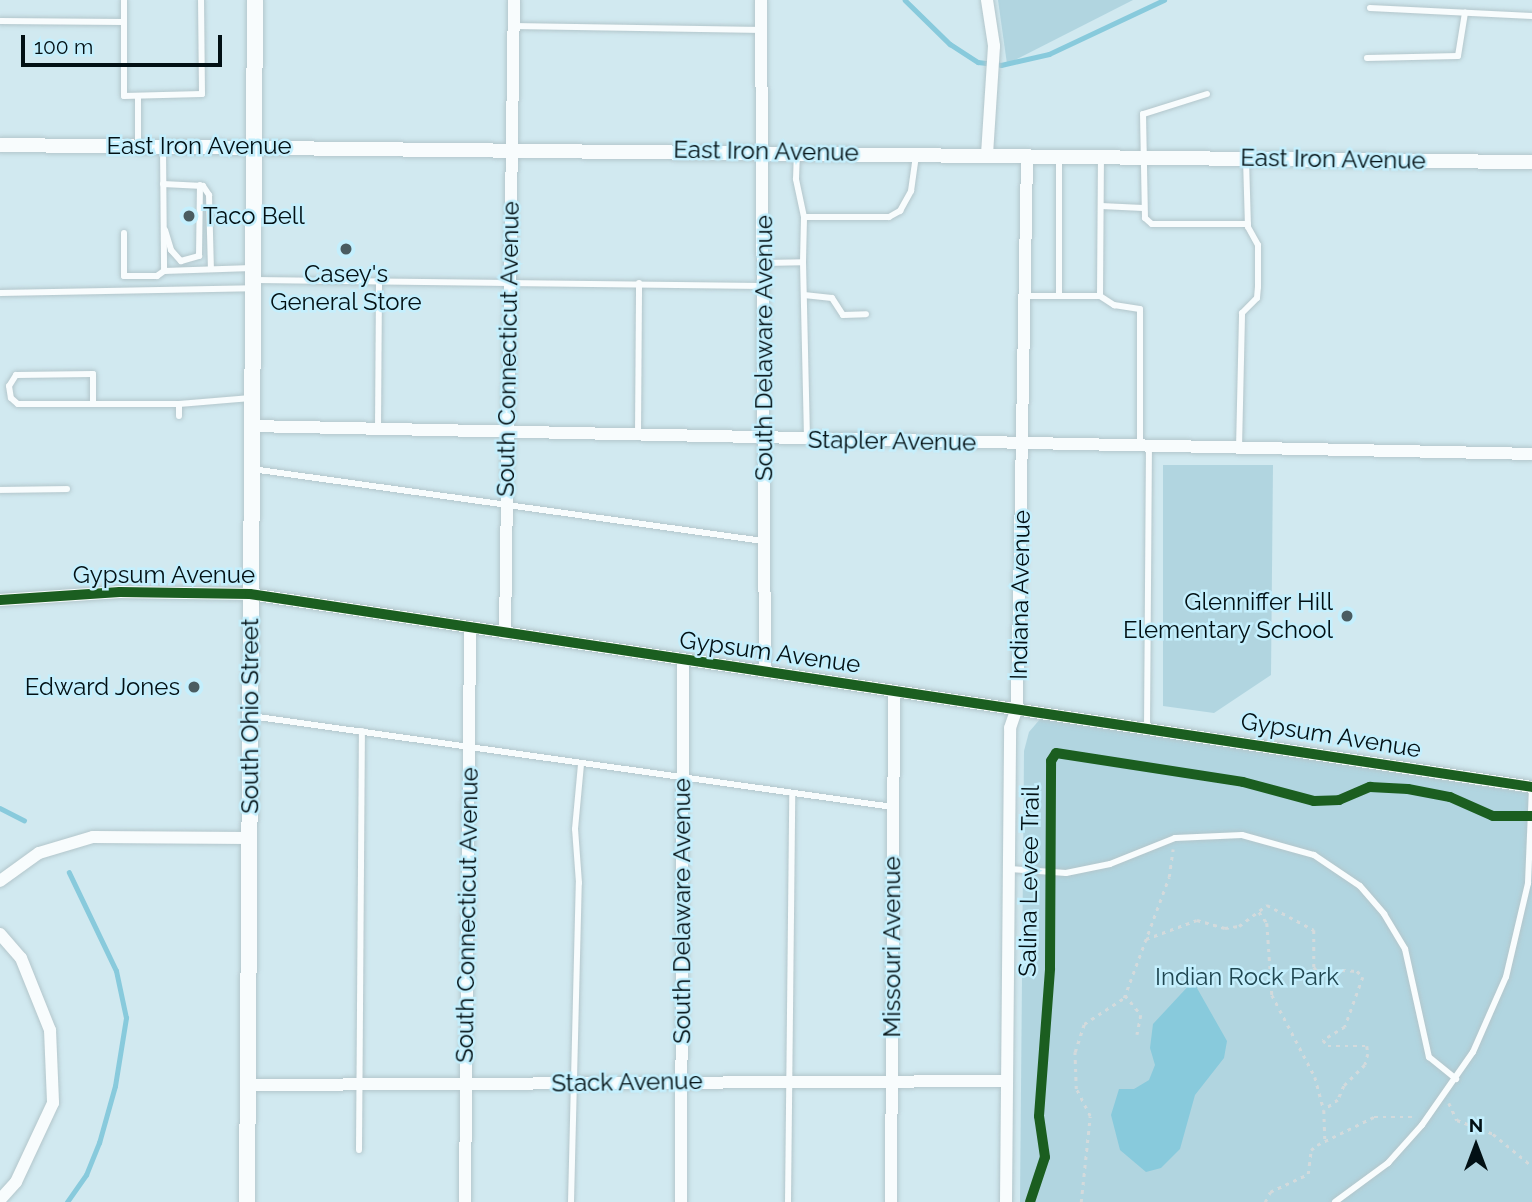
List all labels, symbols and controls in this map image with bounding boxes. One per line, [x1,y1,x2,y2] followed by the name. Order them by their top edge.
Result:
[24,21,226,65] scale bar
[34,34,93,59] text: 100 m
[106,132,292,160] street label: East Iron Avenue
[673,135,859,167] street label: East Iron Avenue
[1240,143,1426,175] street label: East Iron Avenue
[491,201,525,497] street label: South Connecticut Avenue
[203,202,305,230] place label: Taco Bell
[181,208,197,224] marker: Taco Bell
[750,215,778,481] street label: South Delaware Avenue
[338,241,354,257] marker: Casey's General Store
[270,260,422,316] place label: Casey's General Store
[807,425,977,457] street label: Stapler Avenue
[1004,509,1036,681] street label: Indiana Avenue
[72,561,256,589] street label: Gypsum Avenue
[1122,588,1333,644] place label: Glenniffer Hill Elementary School
[1339,608,1355,624] marker: Glenniffer Hill Elementary School
[236,618,264,814] street label: South Ohio Street
[677,625,863,679] street label: Gypsum Avenue
[24,673,180,701] place label: Edward Jones
[186,679,202,695] marker: Edward Jones
[1238,706,1424,764] street label: Gypsum Avenue
[450,767,484,1063] street label: South Connecticut Avenue
[668,778,696,1044] street label: South Delaware Avenue
[1013,785,1045,977] street label: Salina Levee Trail
[878,856,906,1038] street label: Missouri Avenue
[1155,963,1339,991] park label: Indian Rock Park
[551,1066,703,1098] street label: Stack Avenue
[1441,1111,1511,1181] north arrow
[1469,1114,1483,1136] text: N

